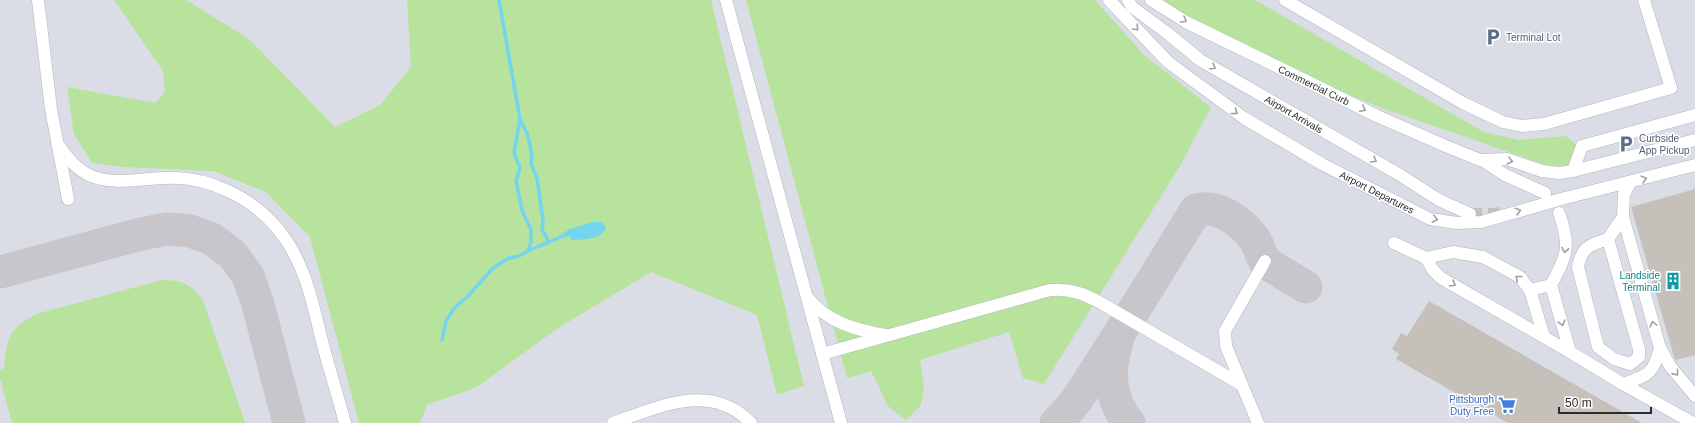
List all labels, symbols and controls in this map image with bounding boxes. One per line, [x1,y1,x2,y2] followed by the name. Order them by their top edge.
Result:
[1180,15,1187,22] one-way arrow
[1131,23,1139,31] one-way arrow
[1483,27,1503,47] parking icon: Terminal Lot
[1506,32,1561,43] place label: Terminal Lot
[1209,63,1216,70] one-way arrow
[1276,63,1352,108] street label: Commercial Curb
[1263,93,1325,135] street label: Airport Arrivals
[1359,104,1367,112] one-way arrow
[1231,107,1238,114] one-way arrow
[1639,133,1690,156] place label: Curbside App Pickup
[1616,134,1636,154] parking icon: Curbside App Pickup
[1370,156,1377,163] one-way arrow
[1507,156,1514,165] one-way arrow
[1338,169,1416,216] street label: Airport Departures
[1640,175,1647,184] one-way arrow
[1515,207,1521,215] one-way arrow
[1432,215,1439,223] one-way arrow
[1561,247,1570,253] one-way arrow
[1619,270,1660,293] place label: Landside Terminal
[1663,271,1683,291] building icon: Landside Terminal
[1516,275,1523,282] one-way arrow
[1449,280,1456,287] one-way arrow
[1557,319,1566,326] one-way arrow
[1649,321,1658,328] one-way arrow
[1671,368,1678,376] one-way arrow
[1559,389,1651,415] scale bar
[1449,394,1494,417] place label: Pittsburgh Duty Free
[1497,395,1517,415] supermarket icon: Pittsburgh Duty Free
[1565,396,1592,410] text: 50 m

